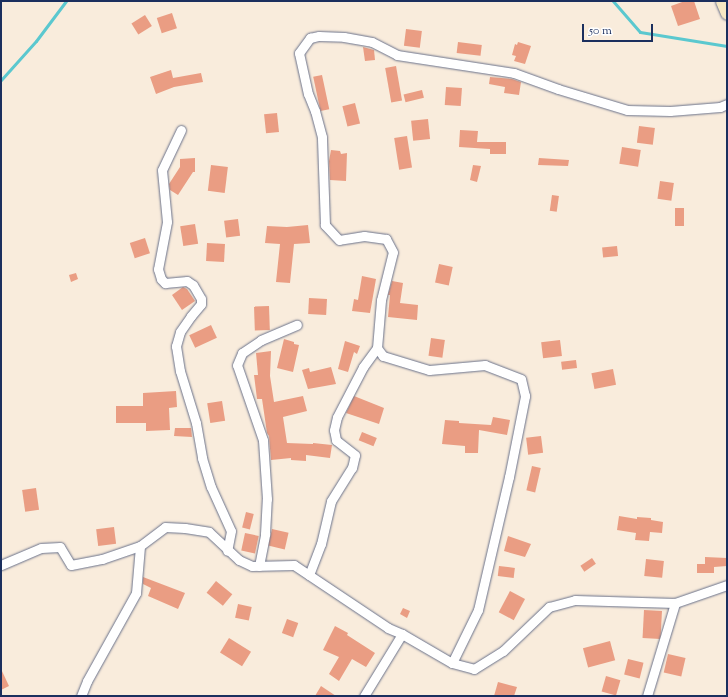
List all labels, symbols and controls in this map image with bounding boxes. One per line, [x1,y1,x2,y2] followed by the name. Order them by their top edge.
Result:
[584,16,655,42] scale bar
[589,22,612,40] text: 50 m

